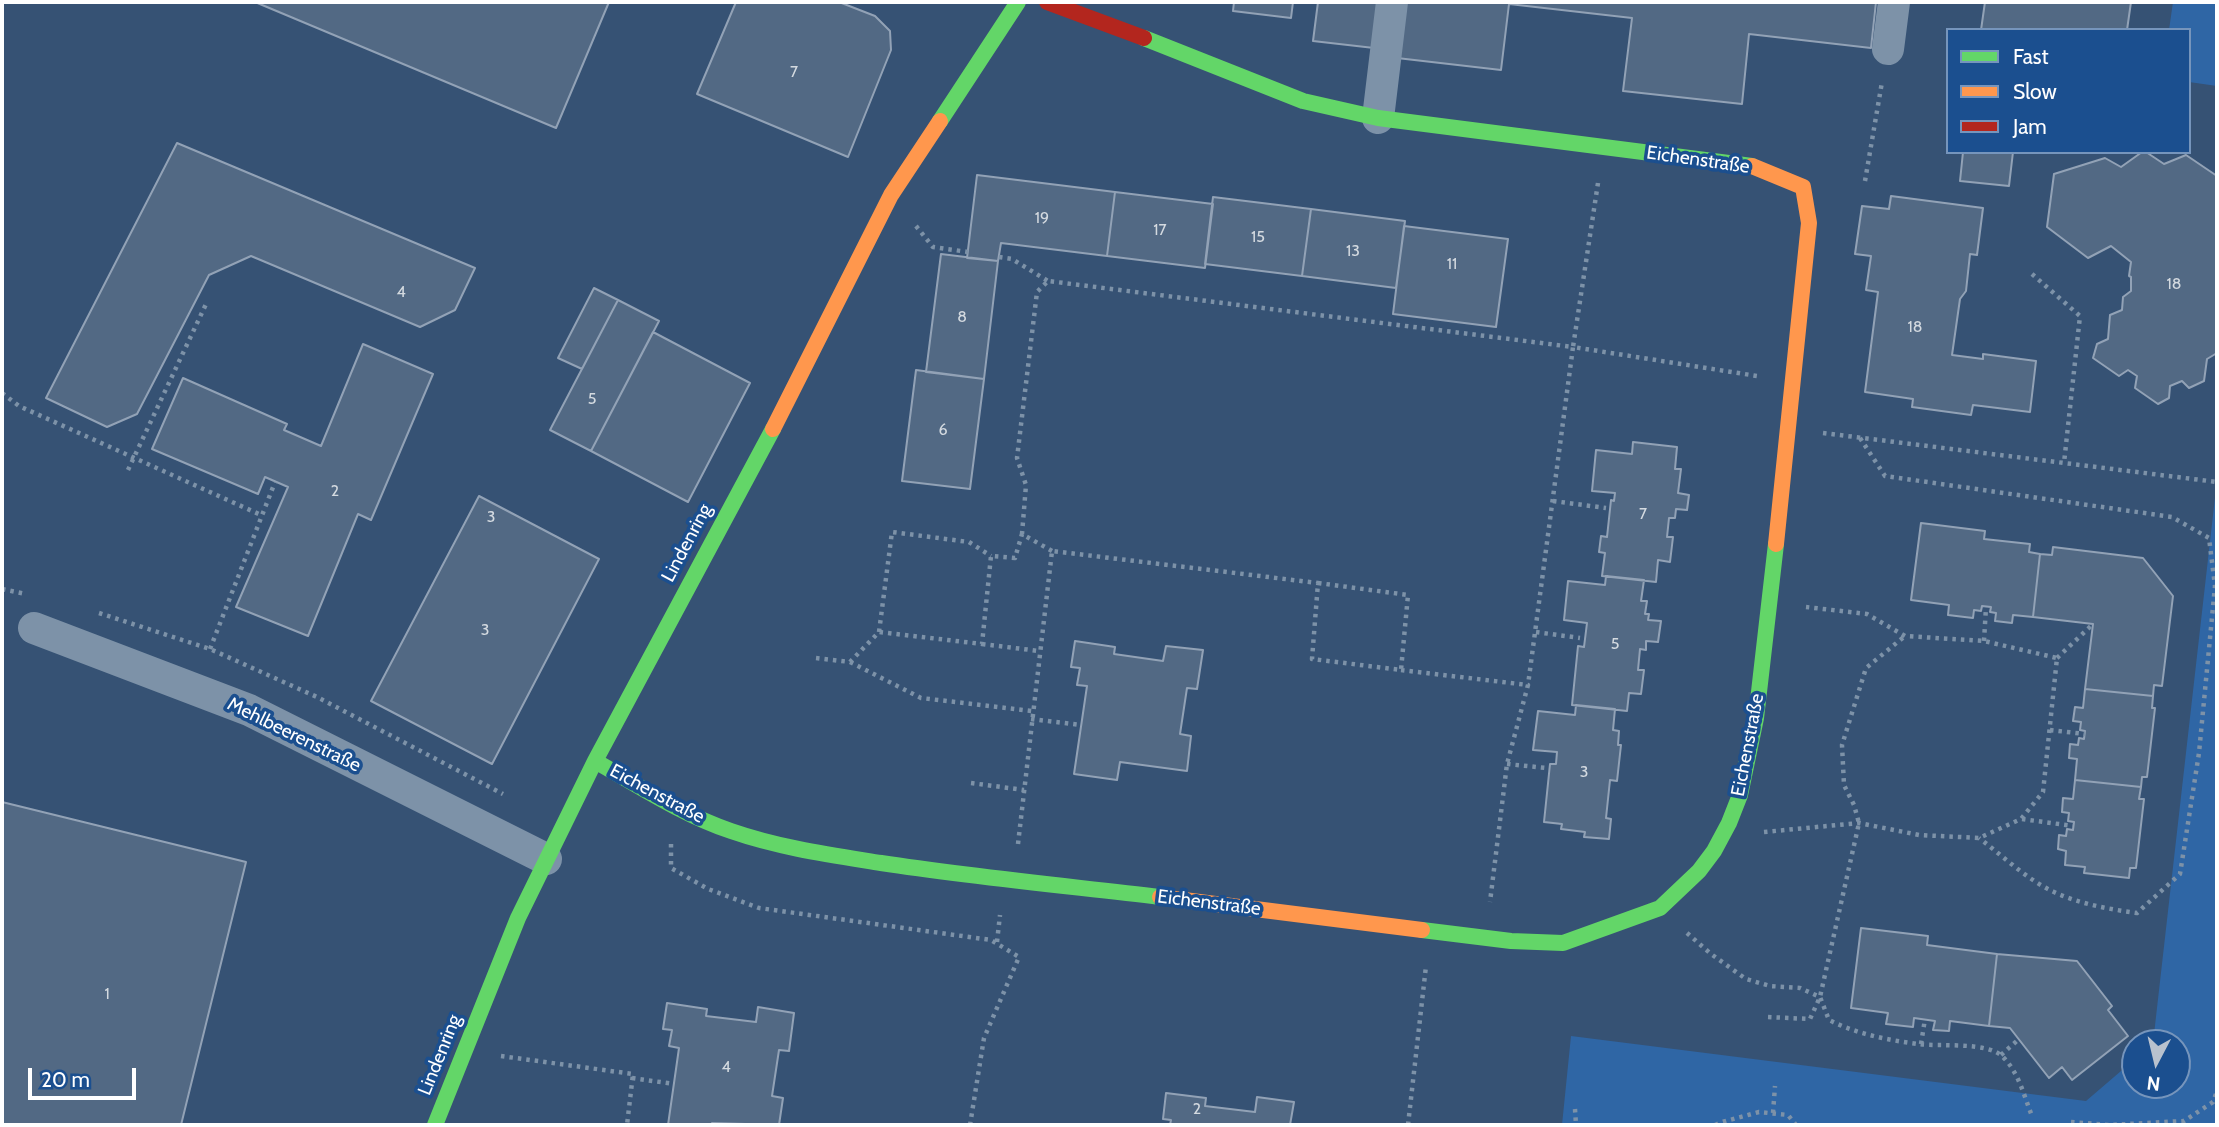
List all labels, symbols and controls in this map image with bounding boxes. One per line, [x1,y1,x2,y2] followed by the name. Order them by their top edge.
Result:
[1946,28,2191,154] legend
[2013,44,2049,69] text: Fast
[790,62,798,82] house number: 7
[2013,79,2057,104] text: Slow
[2013,114,2047,139] text: Jam
[1645,141,1751,179] street label: Eichenstraße
[1035,208,1049,228] house number: 19
[1153,220,1167,240] house number: 17
[1251,227,1265,247] house number: 15
[1346,241,1360,261] house number: 13
[1447,254,1457,274] house number: 11
[2167,274,2181,294] house number: 18
[396,282,406,302] house number: 4
[957,307,967,327] house number: 8
[1908,317,1922,337] house number: 18
[588,389,596,409] house number: 5
[938,420,948,440] house number: 6
[331,481,339,501] house number: 2
[657,500,717,586] street label: Lindenring
[1639,504,1647,524] house number: 7
[487,507,495,527] house number: 3
[481,620,489,640] house number: 3
[1611,634,1619,654] house number: 5
[1727,692,1769,798] street label: Eichenstraße
[224,693,364,777] street label: Mehlbeerenstraße
[606,760,708,828] street label: Eichenstraße
[1580,762,1588,782] house number: 3
[1156,885,1262,921] street label: Eichenstraße
[104,984,110,1004] house number: 1
[413,1011,467,1099] street label: Lindenring
[2121,1029,2191,1099] north arrow
[32,1054,140,1098] scale bar
[721,1057,731,1077] house number: 4
[41,1067,90,1092] text: 20 m
[2146,1071,2162,1096] text: N
[1193,1099,1201,1119] house number: 2

